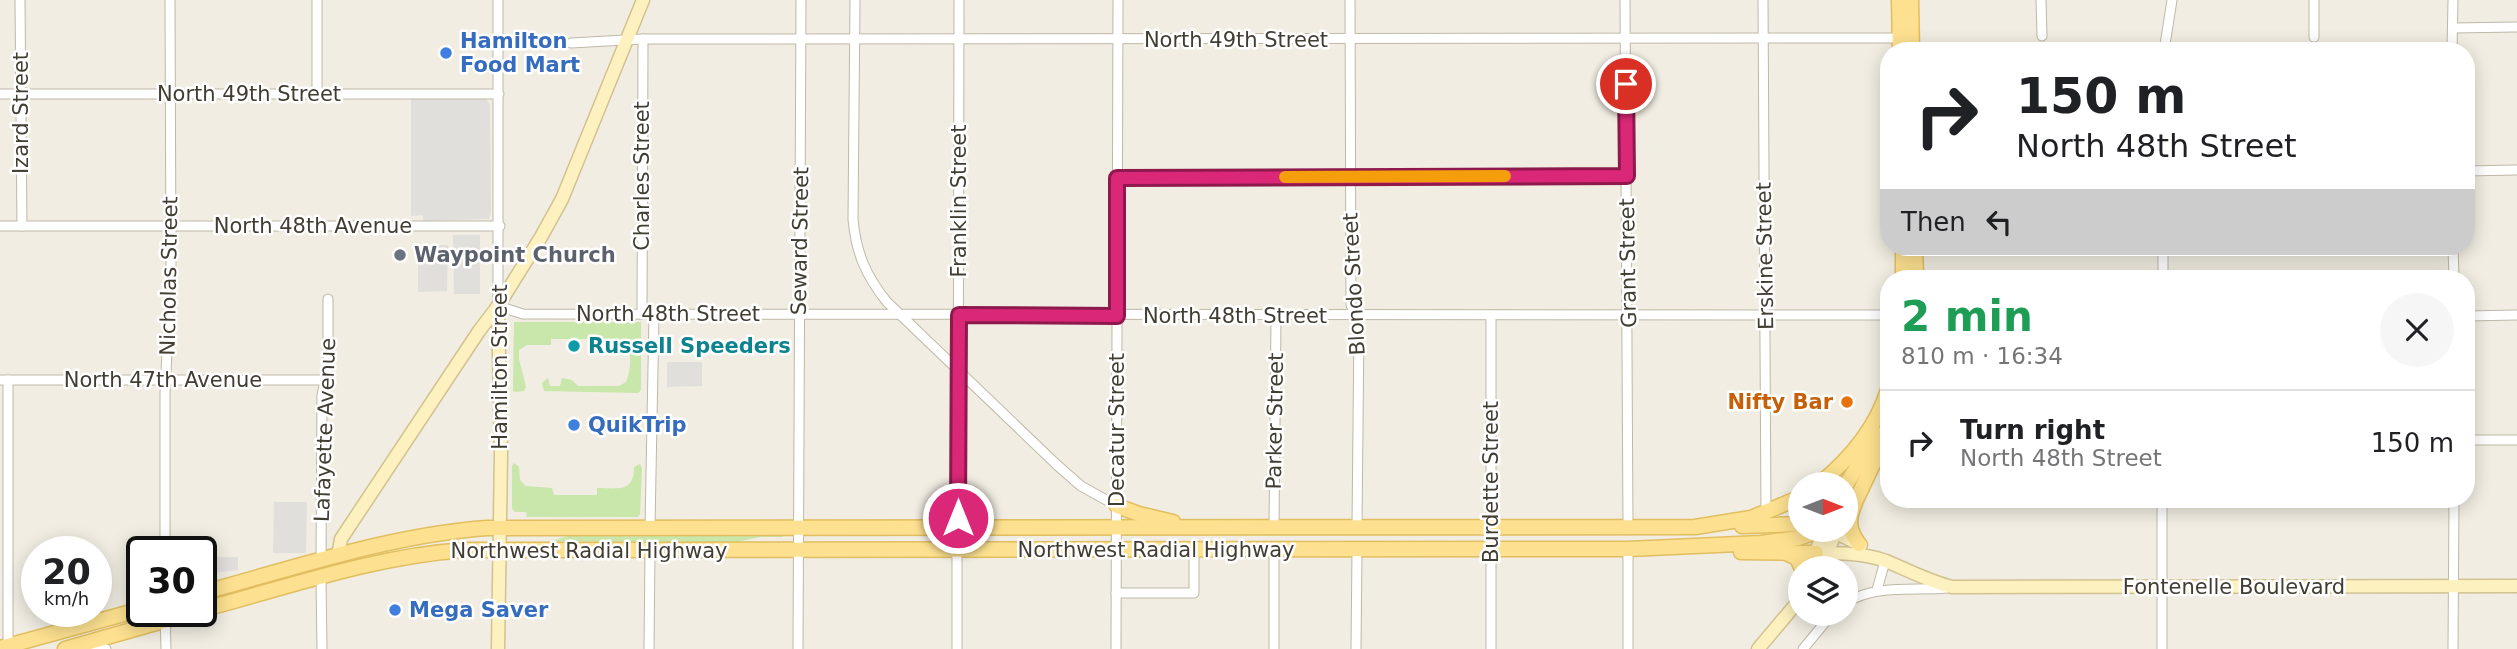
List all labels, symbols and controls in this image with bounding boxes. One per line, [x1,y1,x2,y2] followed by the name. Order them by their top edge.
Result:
[1144,28,1328,52] street label: North 49th Street
[460,29,580,77] place label: Hamilton Food Mart
[438,45,454,61] marker: Hamilton Food Mart
[9,52,33,174] street label: Izard Street
[1596,54,1656,114] pin
[1607,65,1645,103] icon: arrive
[2016,68,2186,125] text: 150 m
[1901,70,1992,161] icon: right
[157,82,341,106] street label: North 49th Street
[630,101,654,251] street label: Charles Street
[947,125,971,278] street label: Franklin Street
[2016,127,2297,165] text: North 48th Street
[787,167,813,315] street label: Seward Street
[1752,182,1778,330] street label: Erskine Street
[156,196,182,356] street label: Nicholas Street
[1615,198,1641,328] street label: Grant Street
[1980,203,2018,241] icon: left
[1901,207,1966,237] text: Then
[1338,212,1370,356] street label: Blondo Street
[214,214,412,238] street label: North 48th Avenue
[414,243,616,267] place label: Waypoint Church
[392,247,408,263] marker: Waypoint Church
[488,284,512,450] street label: Hamilton Street
[1901,292,2033,341] text: 2 min
[2380,293,2454,367] button: close
[576,302,760,326] street label: North 48th Street
[1143,304,1327,328] street label: North 48th Street
[588,334,791,358] place label: Russell Speeders
[310,338,340,522] street label: Lafayette Avenue
[566,338,582,354] marker: Russell Speeders
[1901,343,2063,369] text: 810 m · 16:34
[1262,352,1288,490] street label: Parker Street
[1105,353,1129,507] street label: Decatur Street
[64,368,262,392] street label: North 47th Avenue
[1728,390,1834,414] place label: Nifty Bar
[1839,394,1855,410] marker: Nifty Bar
[1479,401,1503,563] street label: Burdette Street
[588,413,687,437] place label: QuikTrip
[1960,415,2105,445] text: Turn right
[566,417,582,433] marker: QuikTrip
[1901,424,1939,462] icon: right
[2371,428,2454,458] text: 150 m
[1960,445,2162,471] text: North 48th Street
[1788,472,1858,542] north arrow
[1788,472,1858,626] map controls
[921,481,995,555] position arrow
[126,536,217,627] speed limit sign: 30
[1018,538,1294,562] street label: Northwest Radial Highway
[451,539,727,563] street label: Northwest Radial Highway
[42,552,91,592] text: 20
[1788,556,1858,626] button: layers
[2123,575,2345,599] street label: Fontenelle Boulevard
[44,588,89,609] text: km/h
[409,598,549,622] place label: Mega Saver
[387,602,403,618] marker: Mega Saver

